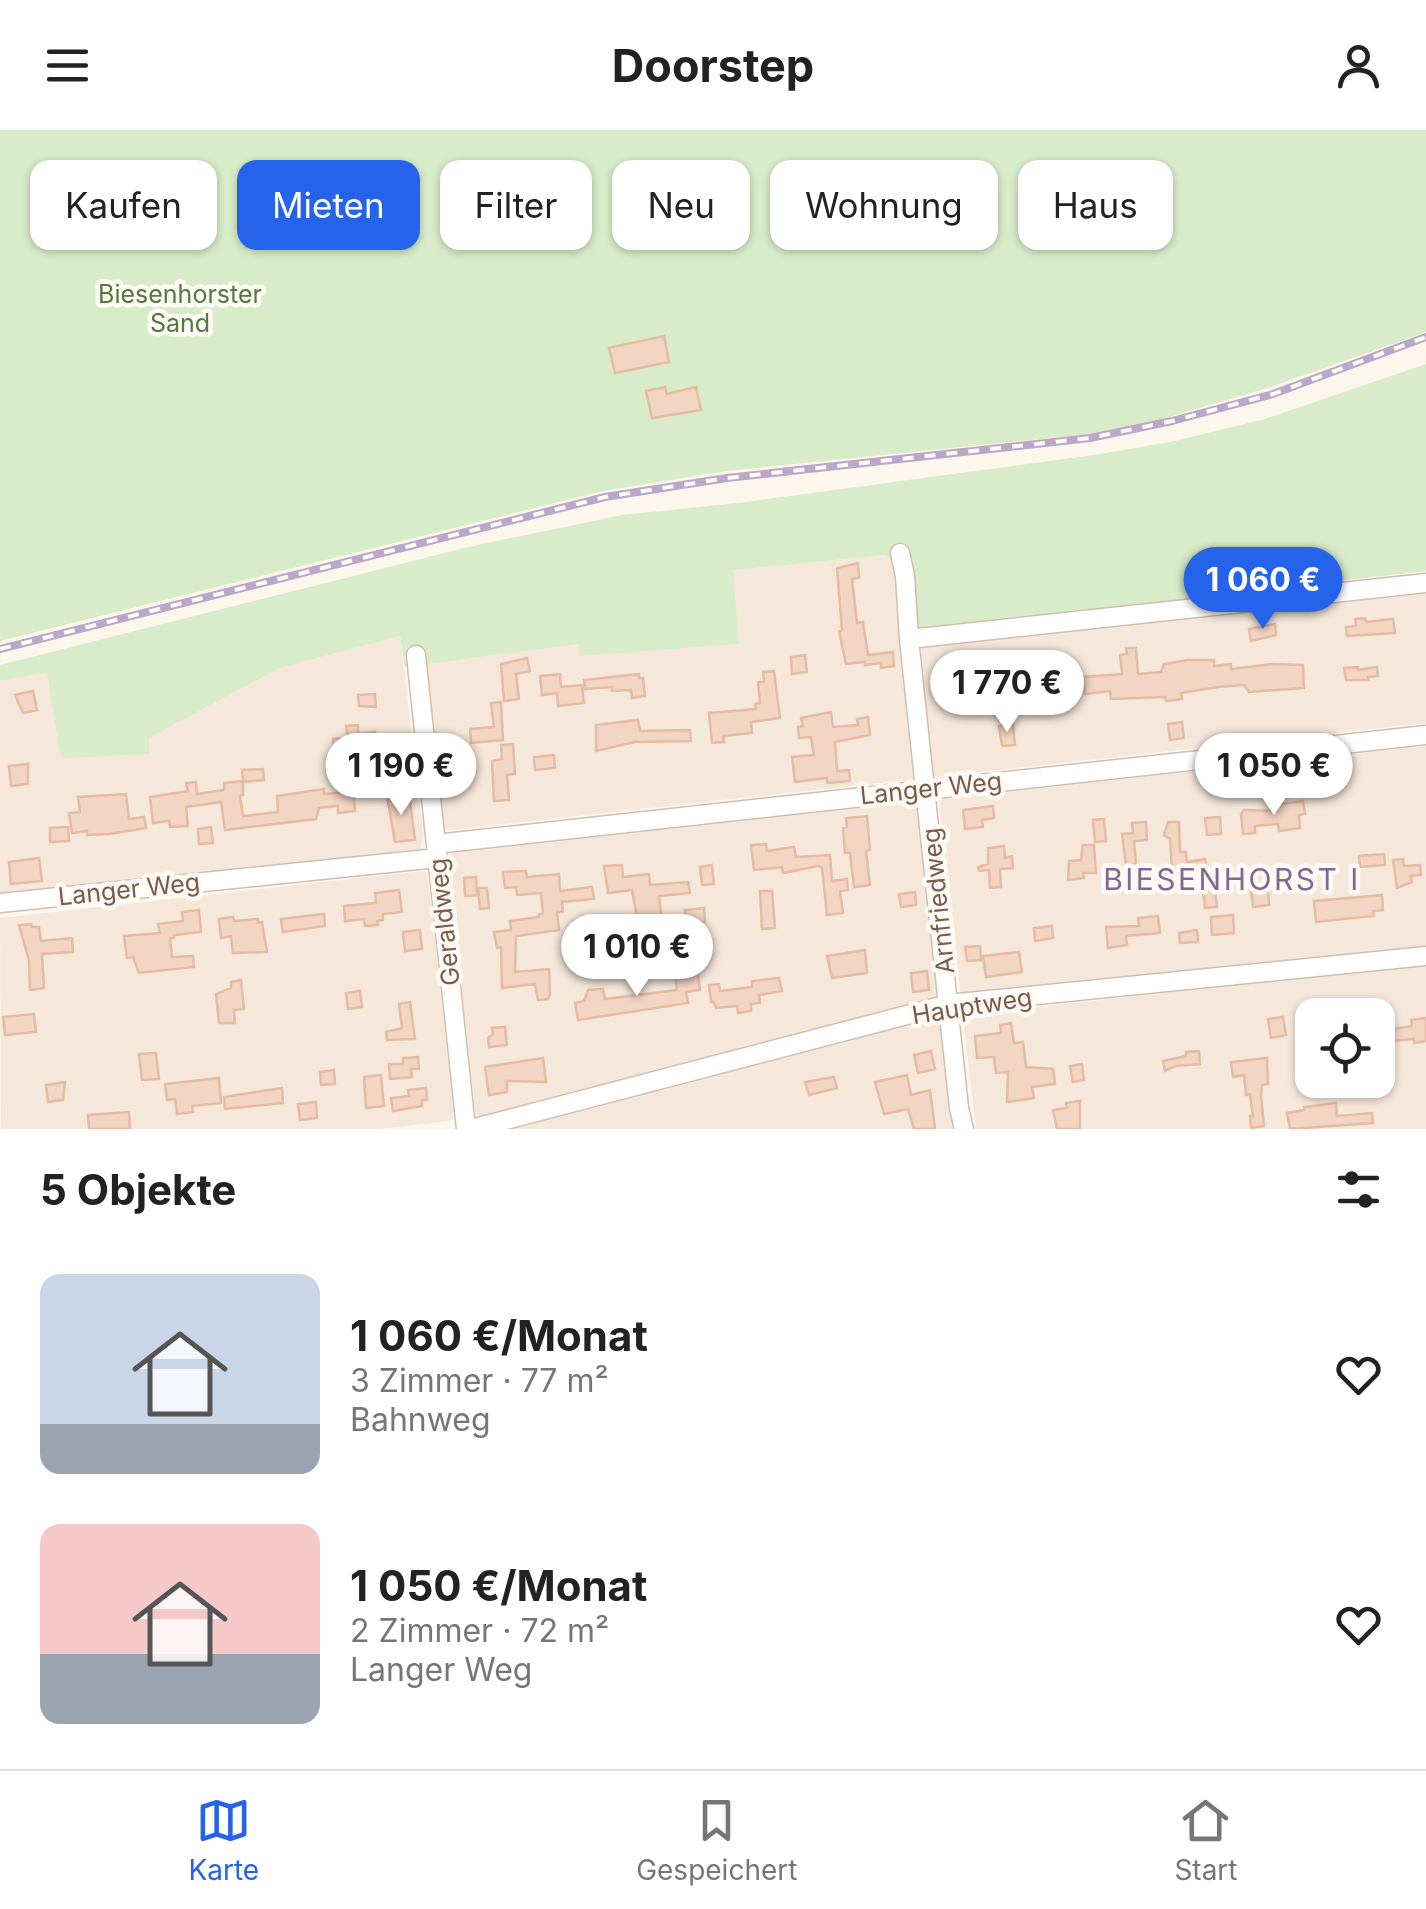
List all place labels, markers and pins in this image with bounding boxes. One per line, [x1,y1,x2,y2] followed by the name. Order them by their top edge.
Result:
[1171,547,1355,632] pin: 1 060 €
[915,650,1099,735] pin: 1 770 €
[309,733,493,818] pin: 1 190 €
[1182,733,1366,818] pin: 1 050 €
[545,914,729,999] pin: 1 010 €

